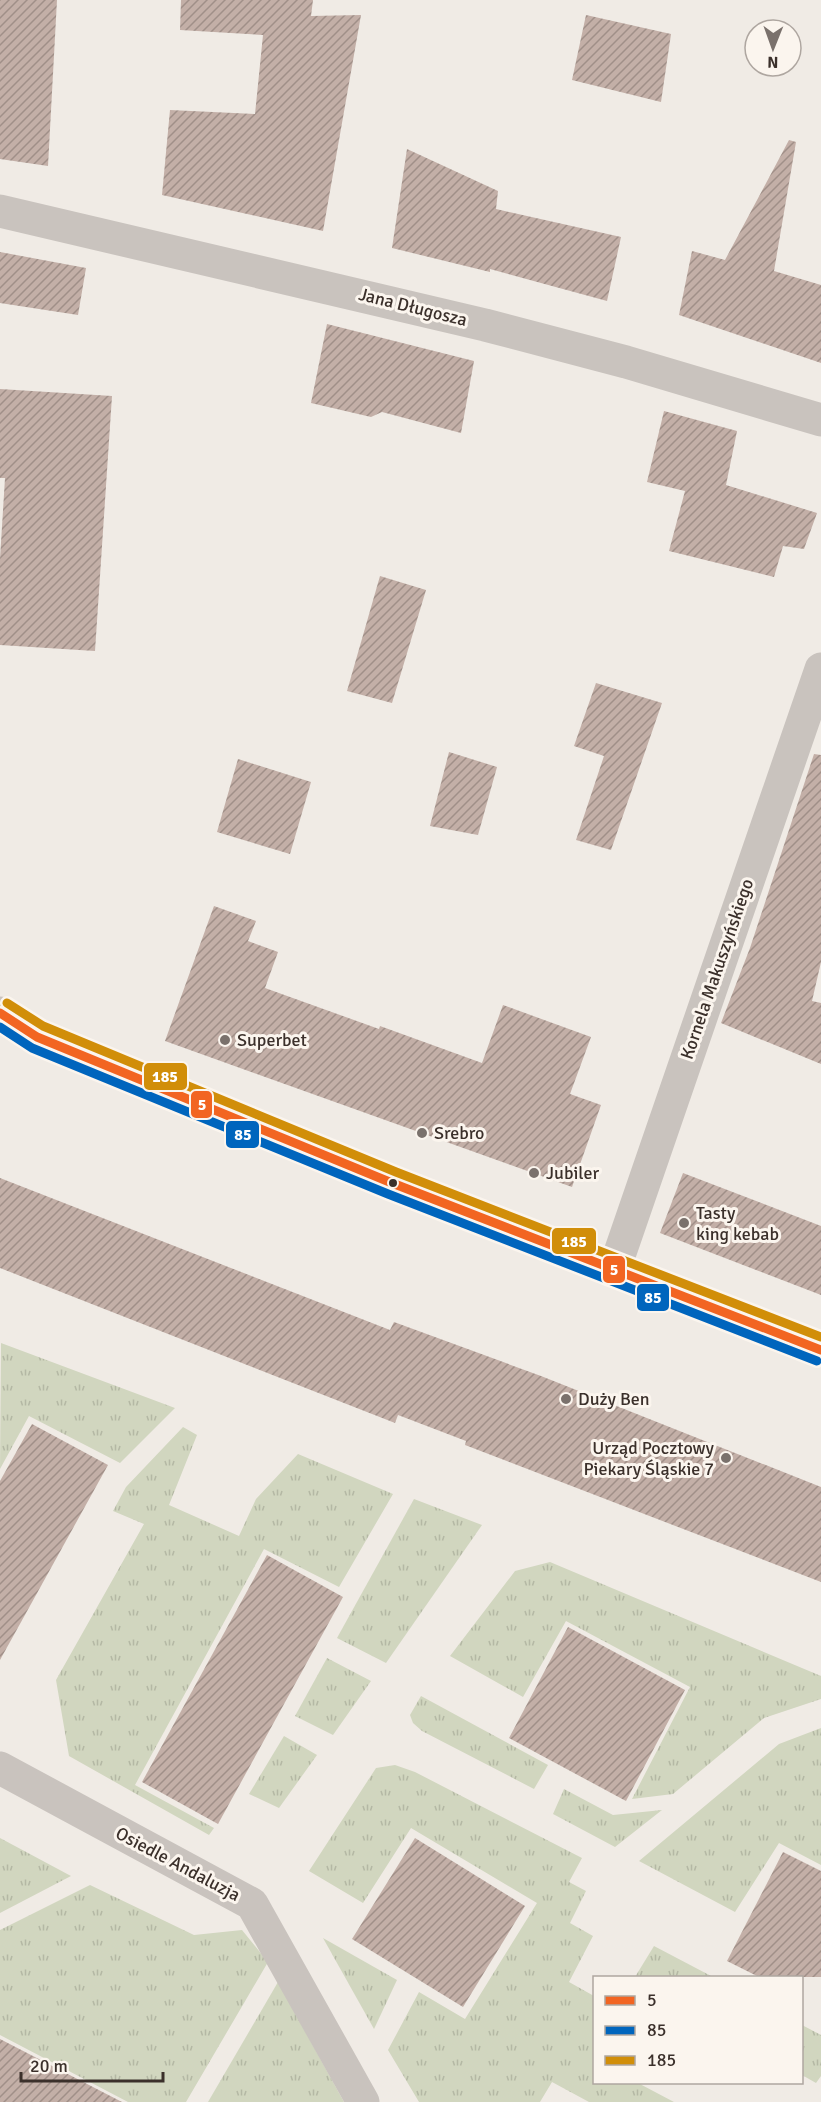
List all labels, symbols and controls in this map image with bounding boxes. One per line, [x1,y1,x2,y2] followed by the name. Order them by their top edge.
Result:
[743,18,803,78] north arrow
[767,52,778,72] text: N
[356,283,470,331] street label: Jana Długosza
[676,876,758,1062] street label: Kornela Makuszyńskiego
[237,1029,307,1051] place label: Superbet
[218,1033,232,1047] marker: Superbet
[143,1062,188,1091] line badge: 185
[152,1067,178,1087] text: 185
[190,1090,213,1119] line badge: 5
[198,1095,206,1115] text: 5
[225,1120,260,1149] line badge: 85
[434,1122,484,1144] place label: Srebro
[234,1125,252,1145] text: 85
[415,1126,429,1140] marker: Srebro
[546,1162,599,1184] place label: Jubiler
[527,1166,541,1180] marker: Jubiler
[387,1177,399,1189] unlabelled marker
[696,1202,779,1245] place label: Tasty king kebab
[677,1216,691,1230] marker: Tasty king kebab
[551,1227,597,1255] line badge: 185
[561,1232,587,1252] text: 185
[602,1255,626,1284] line badge: 5
[610,1260,618,1280] text: 5
[636,1283,670,1312] line badge: 85
[644,1288,662,1308] text: 85
[578,1388,650,1410] place label: Duży Ben
[559,1392,573,1406] marker: Duży Ben
[583,1437,715,1480] place label: Urząd Pocztowy Piekary Śląskie 7
[719,1451,733,1465] marker: Urząd Pocztowy Piekary Śląskie 7
[112,1822,244,1906] street label: Osiedle Andaluzja
[593,1976,803,2084] legend
[647,1989,657,2011] text: 5
[647,2019,666,2041] text: 85
[21,2045,164,2083] scale bar
[647,2049,676,2071] text: 185
[30,2055,68,2077] text: 20 m

